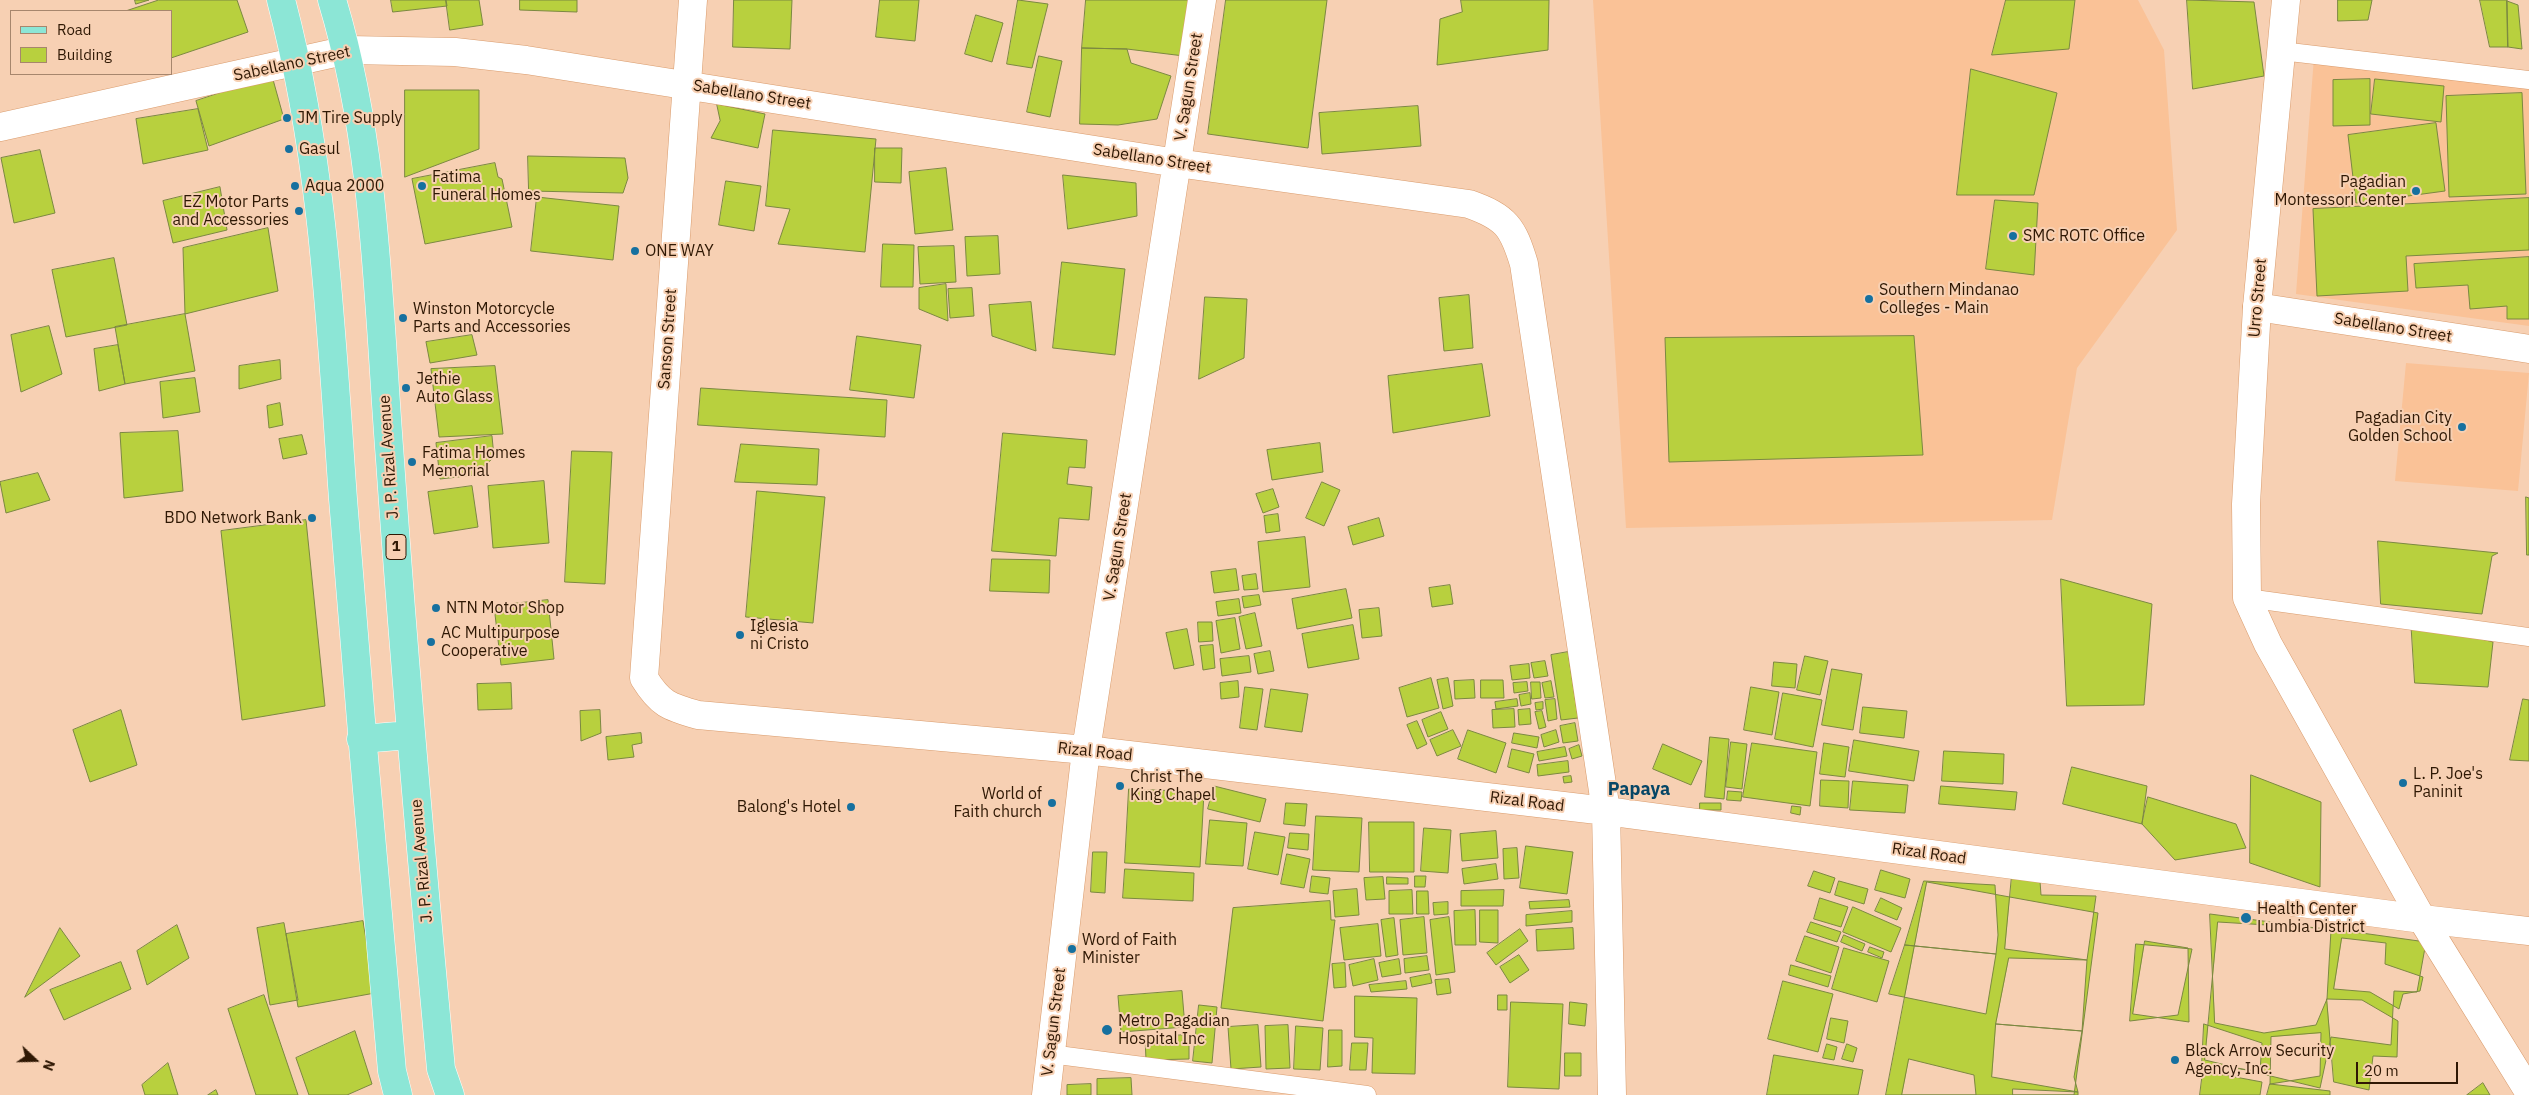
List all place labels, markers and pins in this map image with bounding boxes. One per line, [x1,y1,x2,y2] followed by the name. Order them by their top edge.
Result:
[297,108,403,128] place label: JM Tire Supply
[281,112,293,124] marker: JM Tire Supply
[299,139,340,159] place label: Gasul
[283,143,295,155] marker: Gasul
[432,167,541,205] place label: Fatima Funeral Homes
[2275,172,2406,210] place label: Pagadian Montessori Center
[305,176,384,196] place label: Aqua 2000
[289,180,301,192] marker: Aqua 2000
[416,180,428,192] marker: Fatima Funeral Homes
[2410,185,2422,197] marker: Pagadian Montessori Center
[172,192,289,230] place label: EZ Motor Parts and Accessories
[293,205,305,217] marker: EZ Motor Parts and Accessories
[2023,226,2145,246] place label: SMC ROTC Office
[2007,230,2019,242] marker: SMC ROTC Office
[645,241,714,261] place label: ONE WAY
[629,245,641,257] marker: ONE WAY
[1879,280,2019,318] place label: Southern Mindanao Colleges - Main
[1863,293,1875,305] marker: Southern Mindanao Colleges - Main
[413,299,571,337] place label: Winston Motorcycle Parts and Accessories
[397,312,409,324] marker: Winston Motorcycle Parts and Accessories
[416,369,493,407] place label: Jethie Auto Glass
[400,382,412,394] marker: Jethie Auto Glass
[2348,408,2452,446] place label: Pagadian City Golden School
[2456,421,2468,433] marker: Pagadian City Golden School
[422,443,526,481] place label: Fatima Homes Memorial
[406,456,418,468] marker: Fatima Homes Memorial
[164,508,302,528] place label: BDO Network Bank
[306,512,318,524] marker: BDO Network Bank
[446,598,564,618] place label: NTN Motor Shop
[430,602,442,614] marker: NTN Motor Shop
[750,616,809,654] place label: Iglesia ni Cristo
[441,623,560,661] place label: AC Multipurpose Cooperative
[734,629,746,641] marker: Iglesia ni Cristo
[425,636,437,648] marker: AC Multipurpose Cooperative
[2413,764,2483,802] place label: L. P. Joe's Paninit
[1130,767,1215,805] place label: Christ The King Chapel
[2397,777,2409,789] marker: L. P. Joe's Paninit
[1114,780,1126,792] marker: Christ The King Chapel
[954,784,1042,822] place label: World of Faith church
[737,797,841,817] place label: Balong's Hotel
[1046,797,1058,809] marker: World of Faith church
[845,801,857,813] marker: Balong's Hotel
[2257,899,2365,937] place label: Health Center Lumbia District
[2239,911,2253,925] marker: Health Center Lumbia District
[1082,930,1177,968] place label: Word of Faith Minister
[1066,943,1078,955] marker: Word of Faith Minister
[1118,1011,1230,1049] place label: Metro Pagadian Hospital Inc
[1100,1023,1114,1037] marker: Metro Pagadian Hospital Inc
[2185,1041,2334,1079] place label: Black Arrow Security Agency, Inc.
[2169,1054,2181,1066] marker: Black Arrow Security Agency, Inc.

